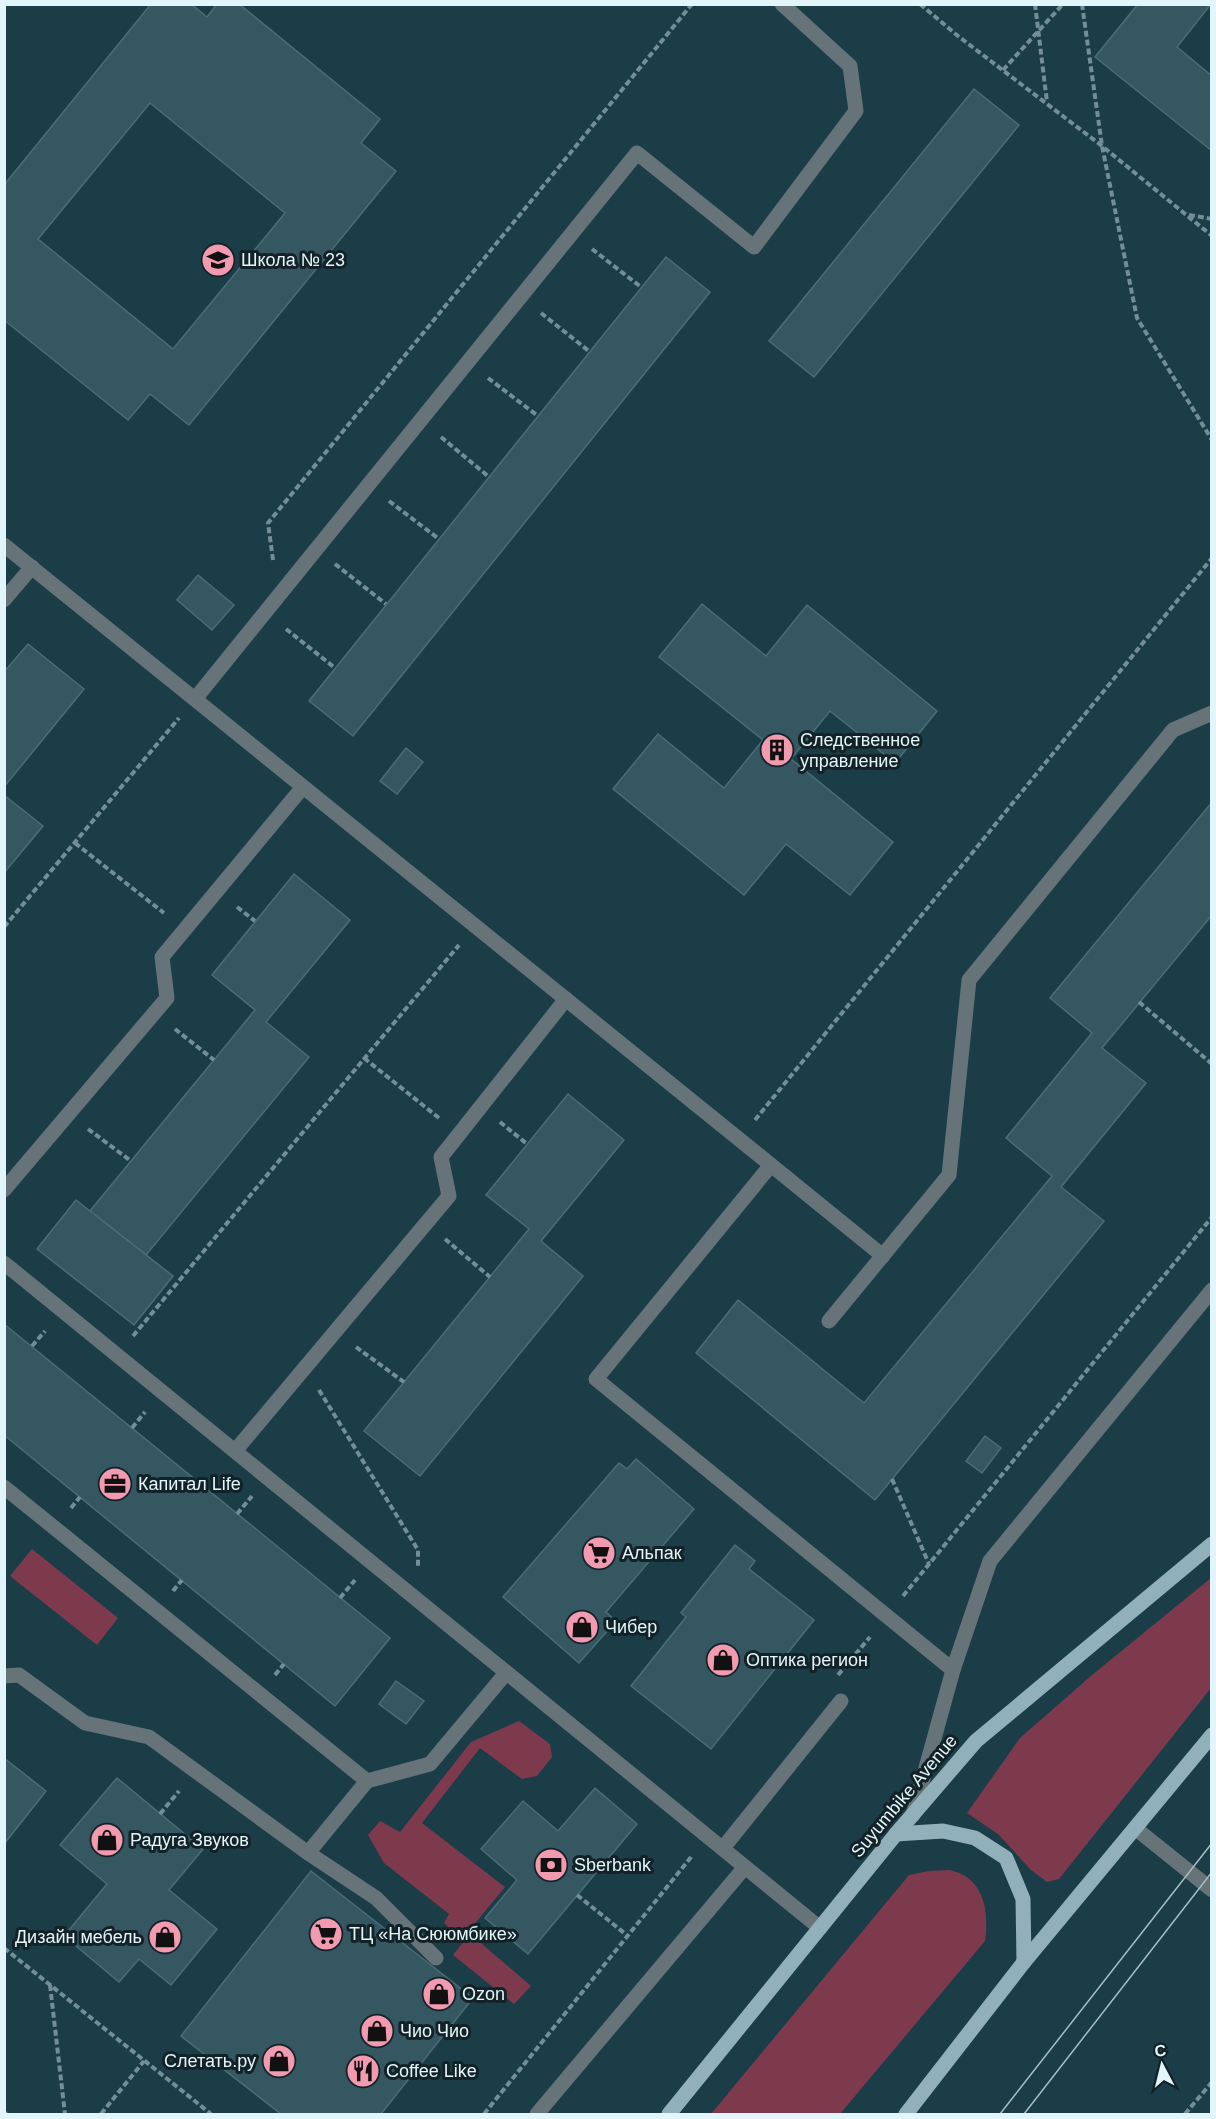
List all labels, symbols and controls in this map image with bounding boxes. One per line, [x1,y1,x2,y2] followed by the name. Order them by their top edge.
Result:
[200,242,236,278] school or university icon: Школа № 23
[241,250,345,270] place label: Школа № 23
[800,730,920,771] place label: Следственное управление
[759,732,795,768] building icon: Следственное управление
[97,1466,133,1502] office icon: Капитал Life
[138,1474,241,1494] place label: Капитал Life
[581,1535,617,1571] supermarket icon: Альпак
[622,1543,682,1563] place label: Альпак
[564,1609,600,1645] shop icon: Чибер
[605,1617,657,1637] place label: Чибер
[705,1642,741,1678] shop icon: Оптика регион
[746,1650,868,1670] place label: Оптика регион
[847,1731,961,1861] street label: Suyumbike Avenue
[89,1822,125,1858] shop icon: Радуга Звуков
[130,1830,249,1850] place label: Радуга Звуков
[533,1847,569,1883] bank icon: Sberbank
[574,1855,652,1875] place label: Sberbank
[308,1916,344,1952] supermarket icon: ТЦ «На Сююмбике»
[147,1919,183,1955] shop icon: Дизайн мебель
[349,1924,517,1944] place label: ТЦ «На Сююмбике»
[15,1927,142,1947] place label: Дизайн мебель
[421,1976,457,2012] shop icon: Ozon
[462,1984,505,2004] place label: Ozon
[359,2013,395,2049] shop icon: Чио Чио
[400,2021,469,2041] place label: Чио Чио
[1132,2035,1192,2095] north arrow
[1153,2041,1167,2060] text: С
[261,2043,297,2079] shop icon: Слетать.ру
[164,2051,256,2071] place label: Слетать.ру
[345,2053,381,2089] restaurant icon: Coffee Like
[386,2061,477,2081] place label: Coffee Like

